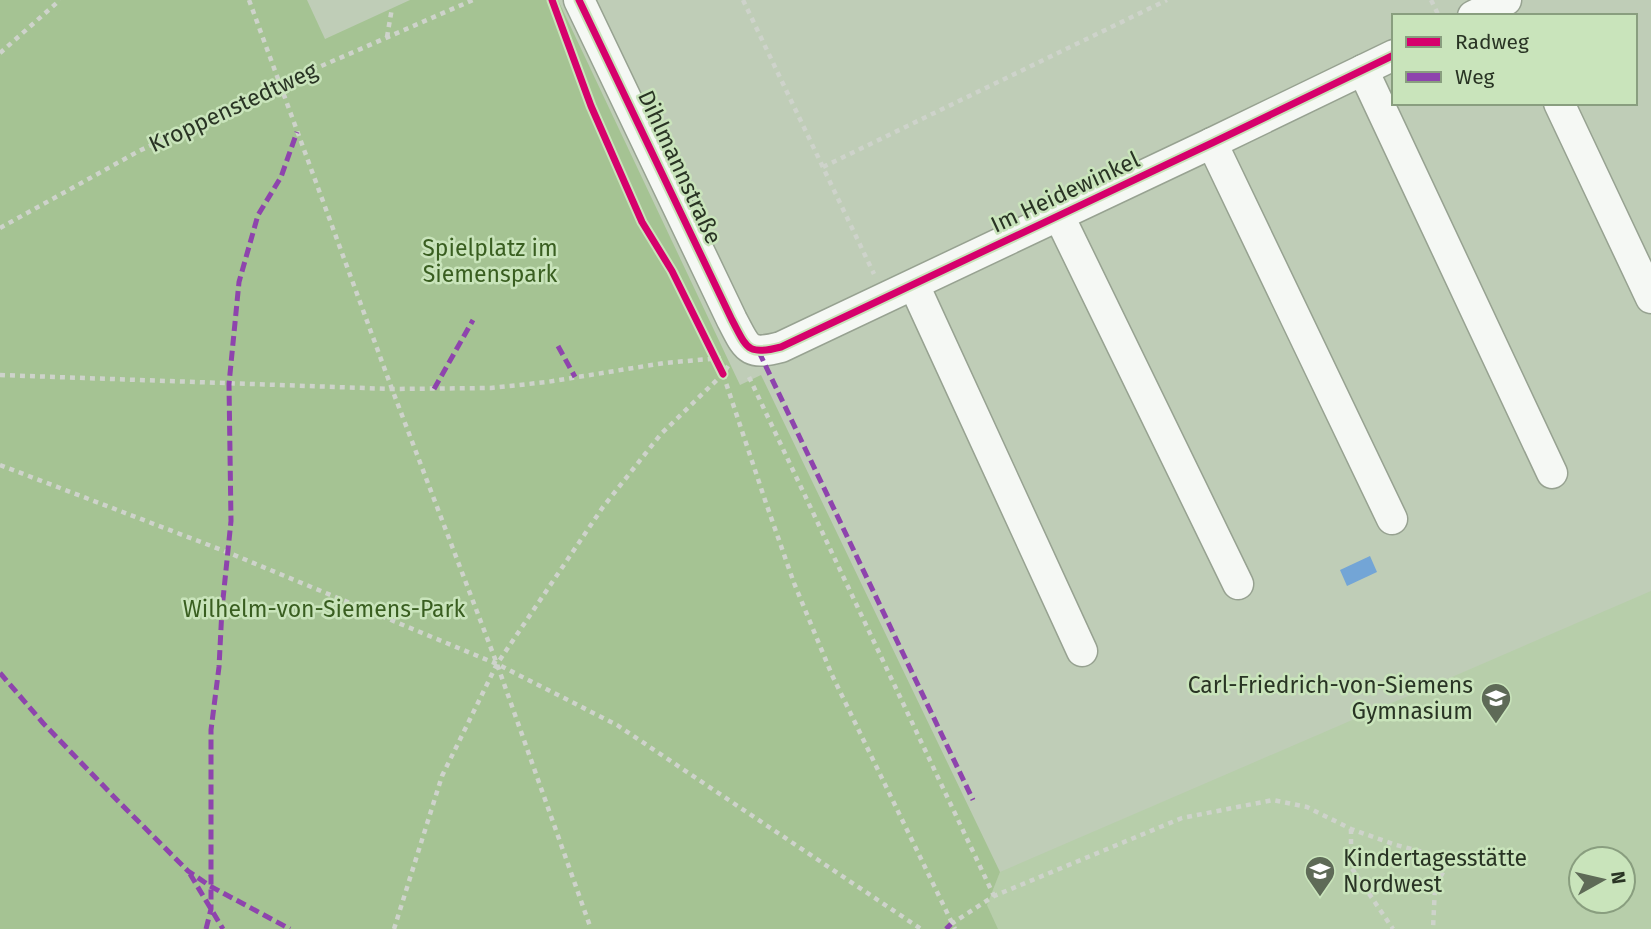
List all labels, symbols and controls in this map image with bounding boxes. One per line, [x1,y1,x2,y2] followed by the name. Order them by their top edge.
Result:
[1392,14,1637,105] legend
[1455,29,1529,55] text: Radweg
[144,56,322,158] street label: Kroppenstedtweg
[1455,64,1495,90] text: Weg
[632,86,728,248] street label: Dihlmannstraße
[986,145,1144,239] street label: Im Heidewinkel
[422,234,558,288] park label: Spielplatz im Siemenspark
[183,595,465,623] park label: Wilhelm-von-Siemens-Park
[1188,671,1473,725] place label: Carl-Friedrich-von-Siemens Gymnasium
[1479,681,1513,725] school or university icon: Carl-Friedrich-von-Siemens Gymnasium
[1343,844,1527,898] place label: Kindertagesstätte Nordwest
[1567,845,1637,915] north arrow
[1303,854,1337,898] school or university icon: Kindertagesstätte Nordwest
[1606,870,1631,886] text: N

